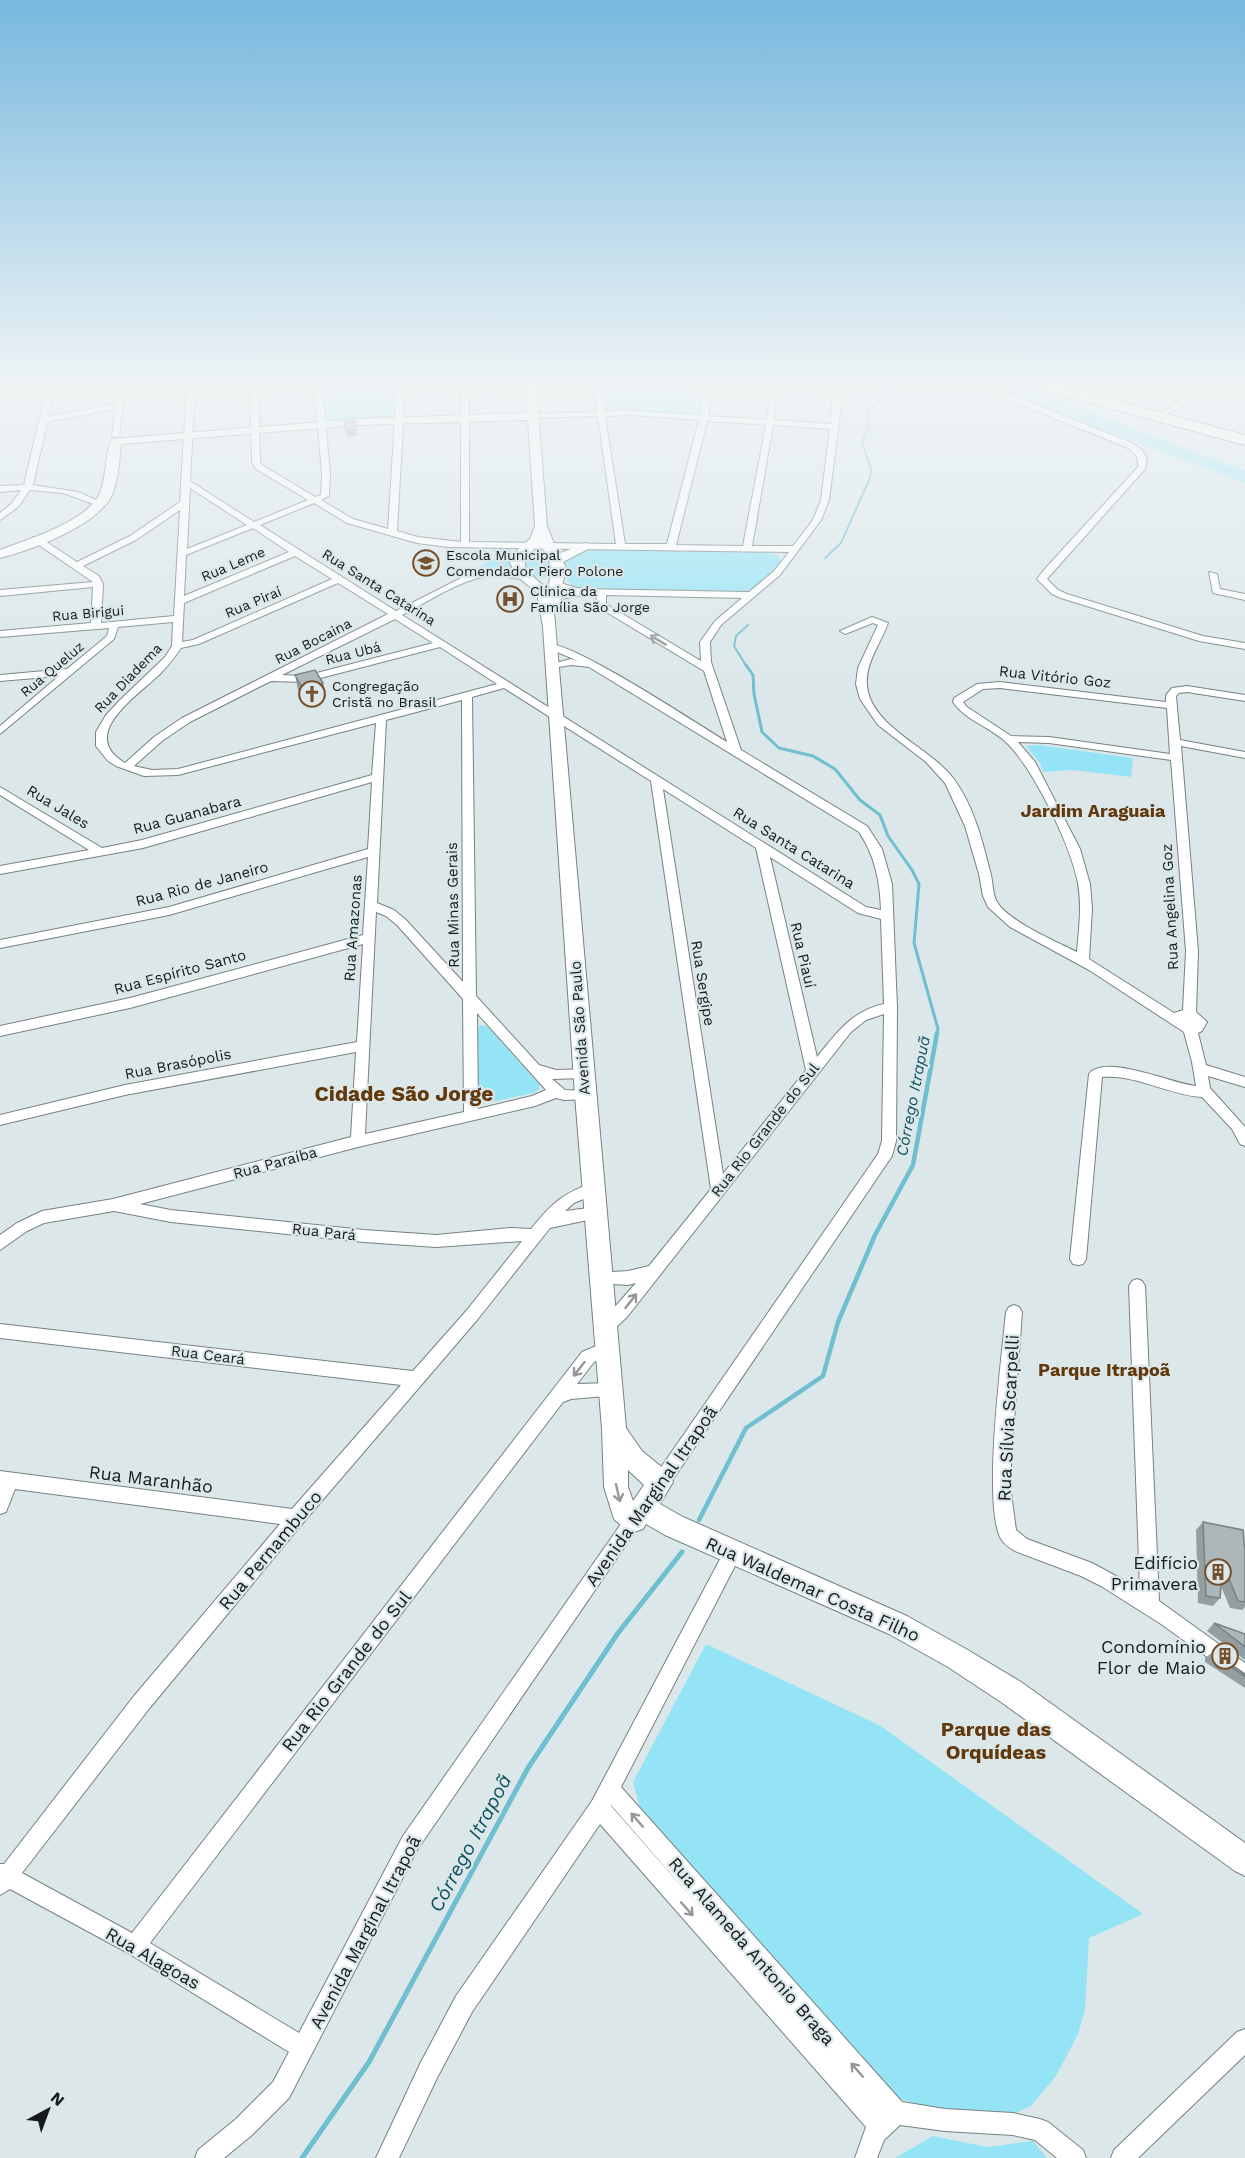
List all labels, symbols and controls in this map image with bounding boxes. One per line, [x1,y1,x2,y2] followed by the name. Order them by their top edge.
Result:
[199,543,267,585] street label: Rua Leme
[319,546,439,628] street label: Rua Santa Catarina
[446,547,623,579] place label: Escola Municipal Comendador Piero Polone
[411,548,441,578] school or university icon: Escola Municipal Comendador Piero Polone
[222,583,284,621] street label: Rua Piraí
[530,583,650,615] place label: Clínica da Família São Jorge
[495,584,525,614] hospital icon: Clínica da Família São Jorge
[51,602,125,624] street label: Rua Birigui
[272,615,354,667] street label: Rua Bocaina
[650,634,667,646] one-way arrow
[17,638,87,700] street label: Rua Queluz
[324,638,383,668] street label: Rua Ubá
[91,640,165,716] street label: Rua Diadema
[998,662,1112,692] street label: Rua Vitório Goz
[332,678,437,710] place label: Congregação Cristã no Brasil
[297,679,327,709] church icon: Congregação Cristã no Brasil
[23,781,93,833] street label: Rua Jales
[131,792,243,838] street label: Rua Guanabara
[1021,800,1166,821] district label: Jardim Araguaia
[730,803,859,893] street label: Rua Santa Catarina
[443,842,463,968] street label: Rua Minas Gerais
[1158,843,1182,971] street label: Rua Angelina Goz
[134,858,270,910] street label: Rua Rio de Janeiro
[340,874,366,982] street label: Rua Amazonas
[787,920,819,990] street label: Rua Piauí
[687,939,719,1027] street label: Rua Sergipe
[112,946,248,998] street label: Rua Espírito Santo
[566,960,594,1096] street label: Avenida São Paulo
[892,1034,934,1158] water label: Córrego Itrapuã
[123,1045,233,1083] street label: Rua Brasópolis
[707,1059,823,1201] street label: Rua Rio Grande do Sul
[314,1081,494,1106] district label: Cidade São Jorge
[231,1143,319,1183] street label: Rua Paraíba
[291,1220,357,1244] street label: Rua Pará
[625,1293,638,1309] one-way arrow
[993,1334,1023,1502] street label: Rua Sílvia Scarpelli
[170,1342,246,1369] street label: Rua Ceará
[1038,1359,1171,1380] district label: Parque Itrapoã
[573,1360,586,1376] one-way arrow
[581,1402,721,1590] street label: Avenida Marginal Itrapoã
[88,1461,214,1497] street label: Rua Maranhão
[612,1483,624,1502] one-way arrow
[214,1486,326,1614] street label: Rua Pernambuco
[703,1532,923,1646] street label: Rua Waldemar Costa Filho
[1111,1552,1198,1594] place label: Edifício Primavera
[1203,1557,1233,1587] building icon: Edifício Primavera
[277,1586,416,1755] street label: Rua Rio Grande do Sul
[1097,1636,1206,1678] place label: Condomínio Flor de Maio
[1210,1641,1240,1671] building icon: Condomínio Flor de Maio
[941,1717,1052,1764] district label: Parque das Orquídeas
[424,1770,516,1916] water label: Córrego Itrapoã
[630,1813,644,1828] one-way arrow
[305,1832,425,2032] street label: Avenida Marginal Itrapoã
[665,1853,839,2049] street label: Rua Alameda Antonio Braga
[680,1901,694,1916] one-way arrow
[102,1922,204,1994] street label: Rua Alagoas
[850,2063,864,2078] one-way arrow
[18,2080,78,2140] north arrow
[47,2088,68,2110] text: N

